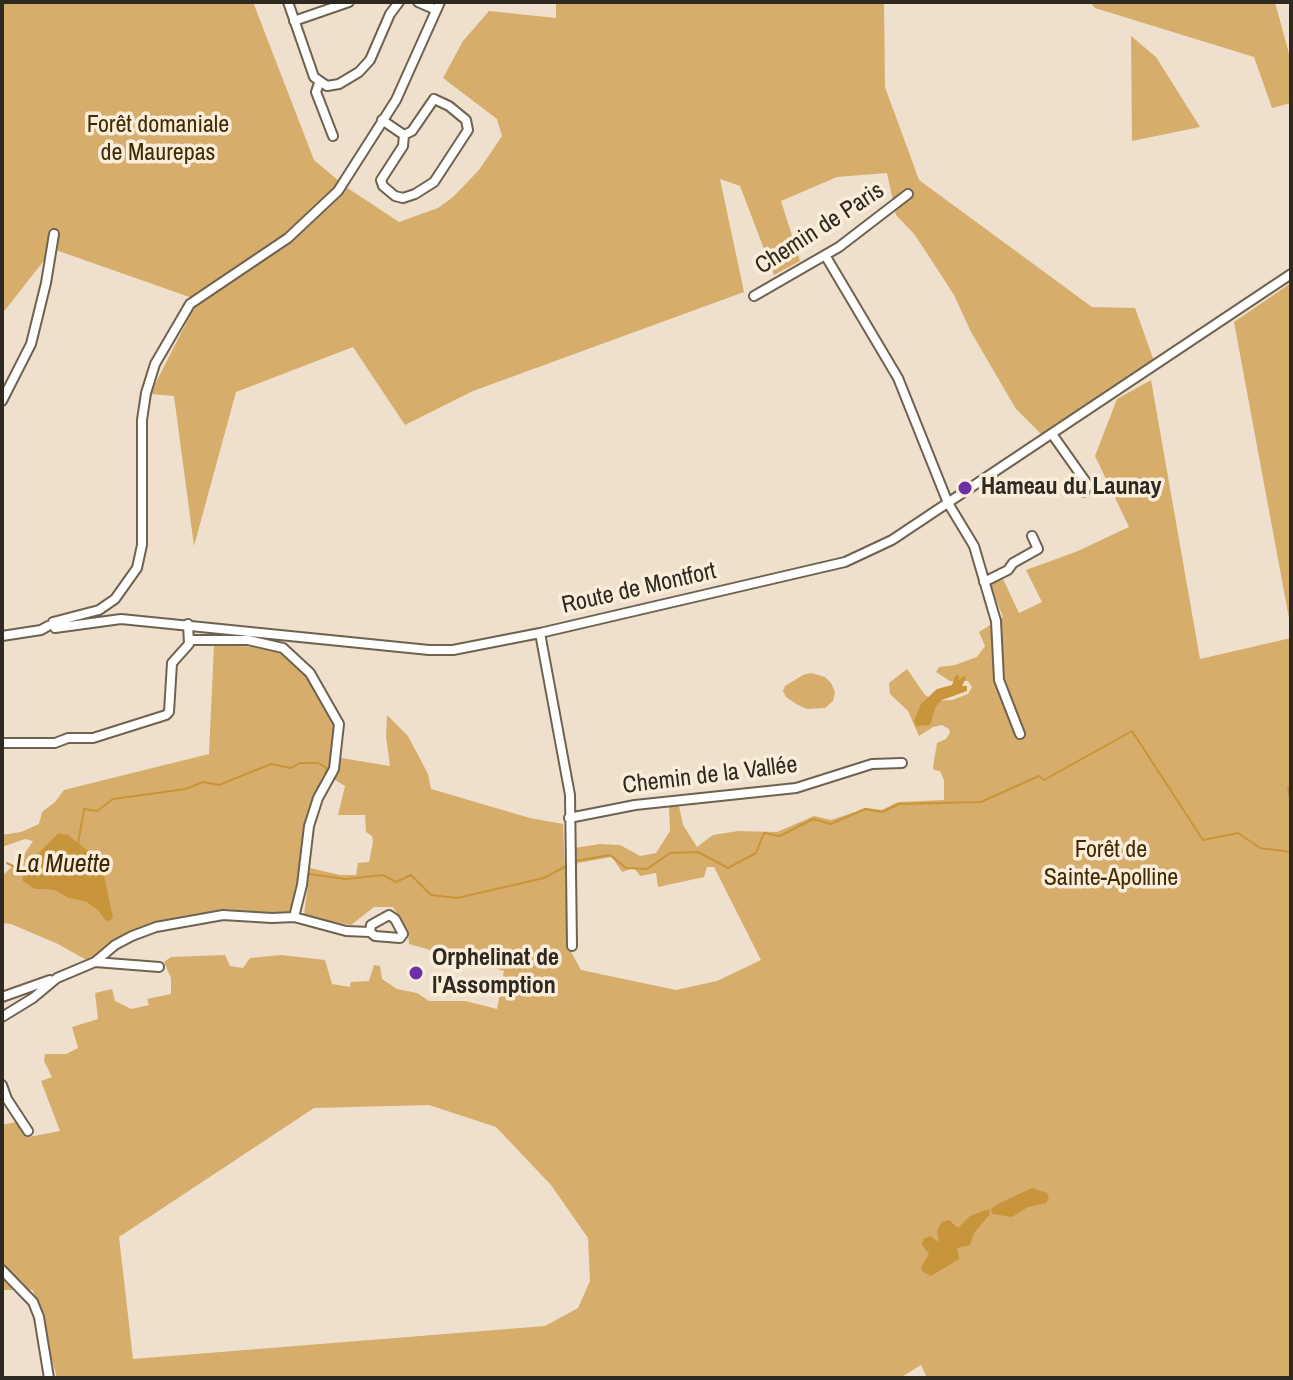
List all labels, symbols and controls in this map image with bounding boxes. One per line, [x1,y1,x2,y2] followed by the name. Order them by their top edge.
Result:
[87,112,229,168] park label: Forêt domaniale de Maurepas
[750,177,890,281] street label: Chemin de Paris
[981,474,1161,502] place label: Hameau du Launay
[956,479,974,497] marker: Hameau du Launay
[559,557,719,621] street label: Route de Montfort
[621,751,799,801] street label: Chemin de la Vallée
[1044,837,1178,893] park label: Forêt de Sainte-Apolline
[16,849,110,881] water label: La Muette
[432,945,559,1001] place label: Orphelinat de l'Assomption
[407,964,425,982] marker: Orphelinat de l'Assomption

